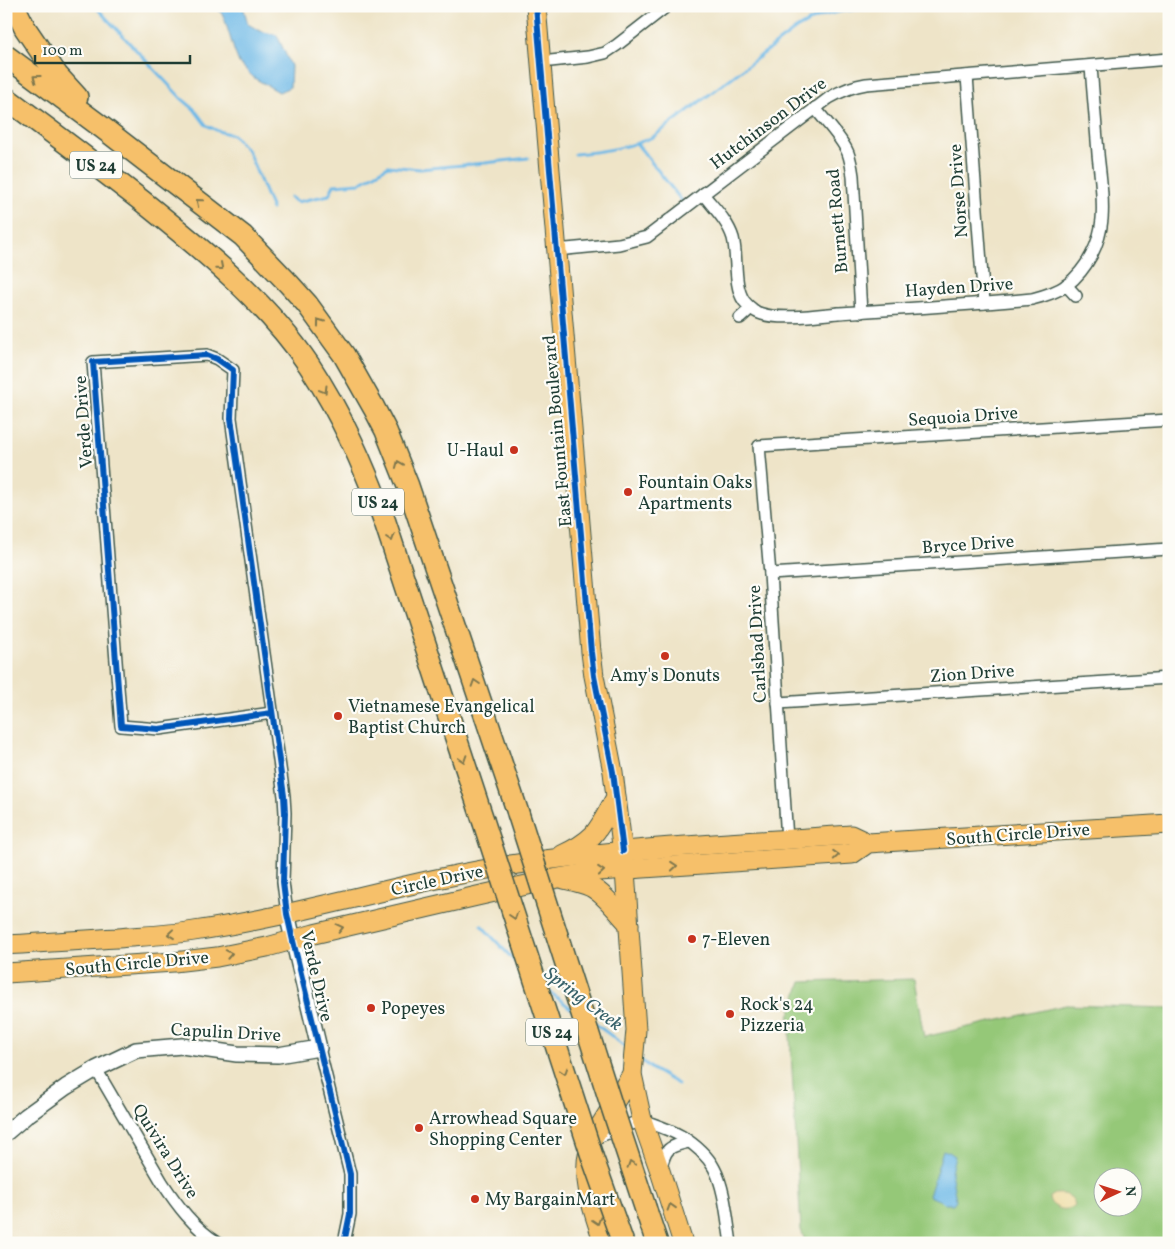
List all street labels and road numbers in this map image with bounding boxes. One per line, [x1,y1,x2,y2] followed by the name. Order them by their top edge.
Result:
[706,72,832,176] street label: Hutchinson Drive
[944,143,975,239] street label: Norse Drive
[70,152,122,178] road number: US 24
[821,168,856,274] street label: Burnett Road
[904,272,1014,305] street label: Hayden Drive
[538,334,579,528] street label: East Fountain Boulevard
[69,375,100,469] street label: Verde Drive
[907,401,1019,434] street label: Sequoia Drive
[352,488,404,516] road number: US 24
[921,530,1015,561] street label: Bryce Drive
[743,584,774,703] street label: Carlsbad Drive
[929,659,1015,690] street label: Zion Drive
[945,818,1091,853] street label: South Circle Drive
[389,859,486,903] street label: Circle Drive
[293,928,338,1024] street label: Verde Drive
[64,946,210,983] street label: South Circle Drive
[170,1018,282,1049] street label: Capulin Drive
[526,1019,578,1046] road number: US 24
[126,1099,204,1204] street label: Quivira Drive

